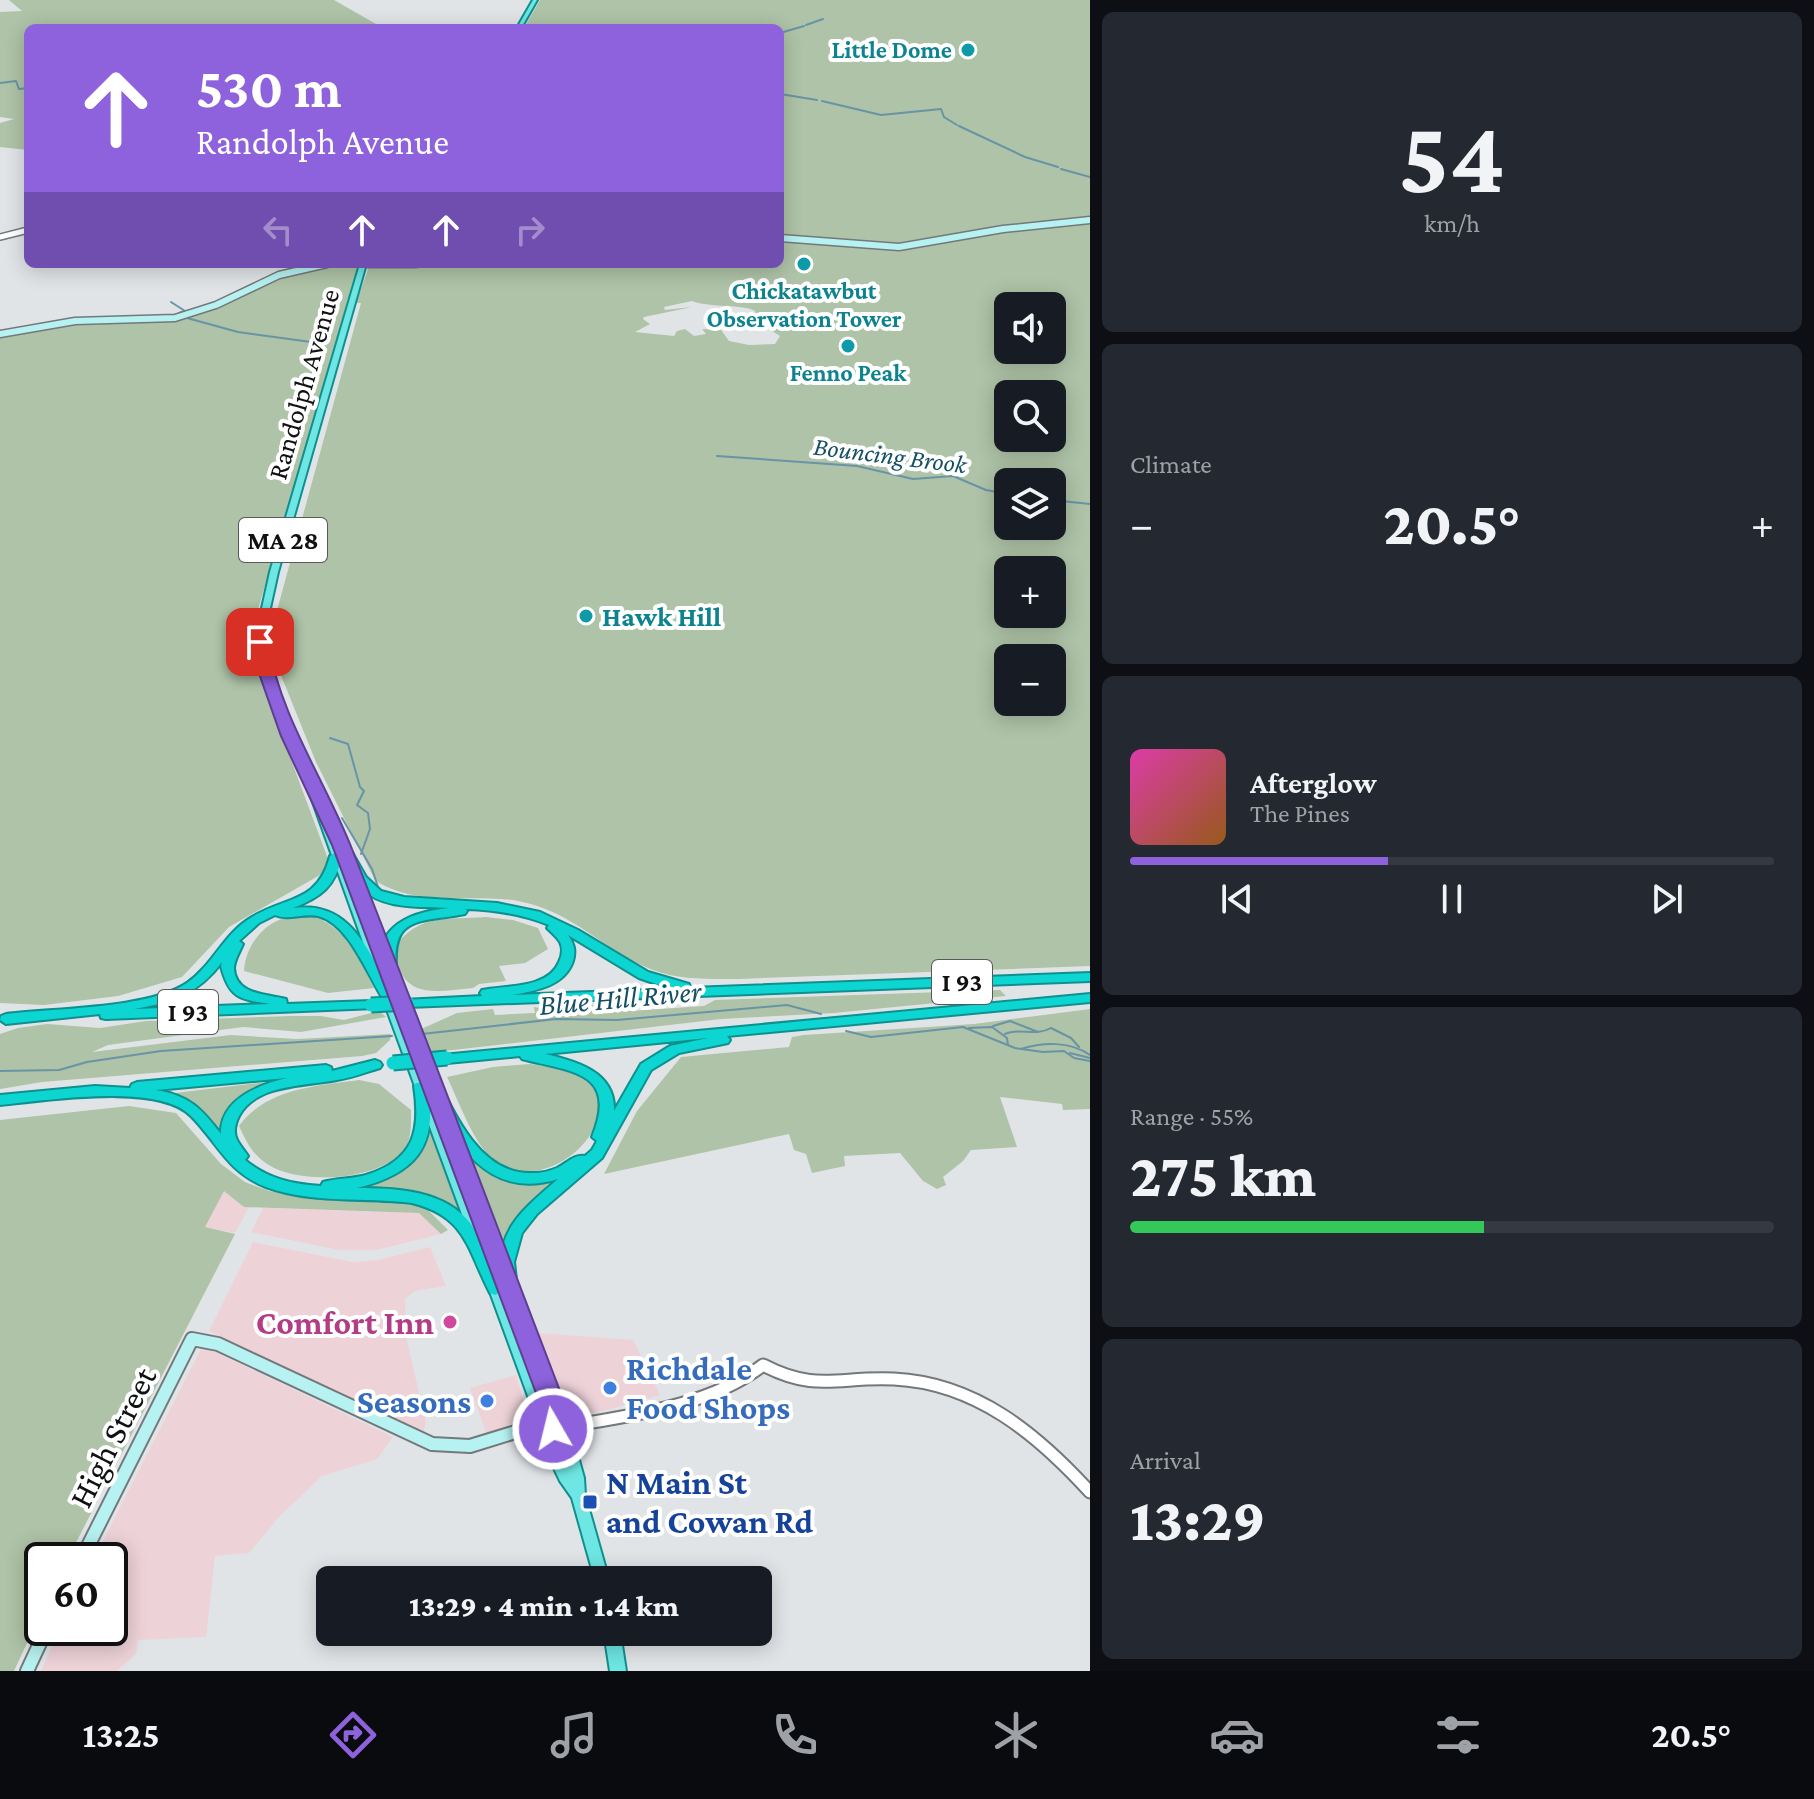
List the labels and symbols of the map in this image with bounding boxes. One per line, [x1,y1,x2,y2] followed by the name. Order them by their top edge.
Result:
[832,36,952,63] place label: Little Dome
[959,41,977,59] marker: Little Dome
[795,255,813,273] marker: Chickatawbut Observation Tower
[706,277,902,332] place label: Chickatawbut Observation Tower
[261,285,345,483] street label: Randolph Avenue
[839,337,857,355] marker: Fenno Peak
[790,359,907,386] place label: Fenno Peak
[812,432,970,479] water label: Bouncing Brook
[239,518,327,562] road number: MA 28
[602,601,721,632] place label: Hawk Hill
[577,607,595,625] marker: Hawk Hill
[226,608,294,676] pin
[932,960,992,1004] road number: I 93
[538,974,704,1021] water label: Blue Hill River
[158,990,218,1034] road number: I 93
[256,1304,434,1341] place label: Comfort Inn
[441,1313,459,1331] marker: Comfort Inn
[626,1350,790,1426] place label: Richdale Food Shops
[61,1360,165,1514] street label: High Street
[601,1379,619,1397] marker: Richdale Food Shops
[357,1383,471,1420] place label: Seasons
[511,1387,595,1471] position arrow
[478,1392,496,1410] marker: Seasons
[606,1464,814,1540] place label: N Main St and Cowan Rd
[581,1493,599,1511] marker: N Main St and Cowan Rd
[24,1542,128,1646] speed limit sign: 60

